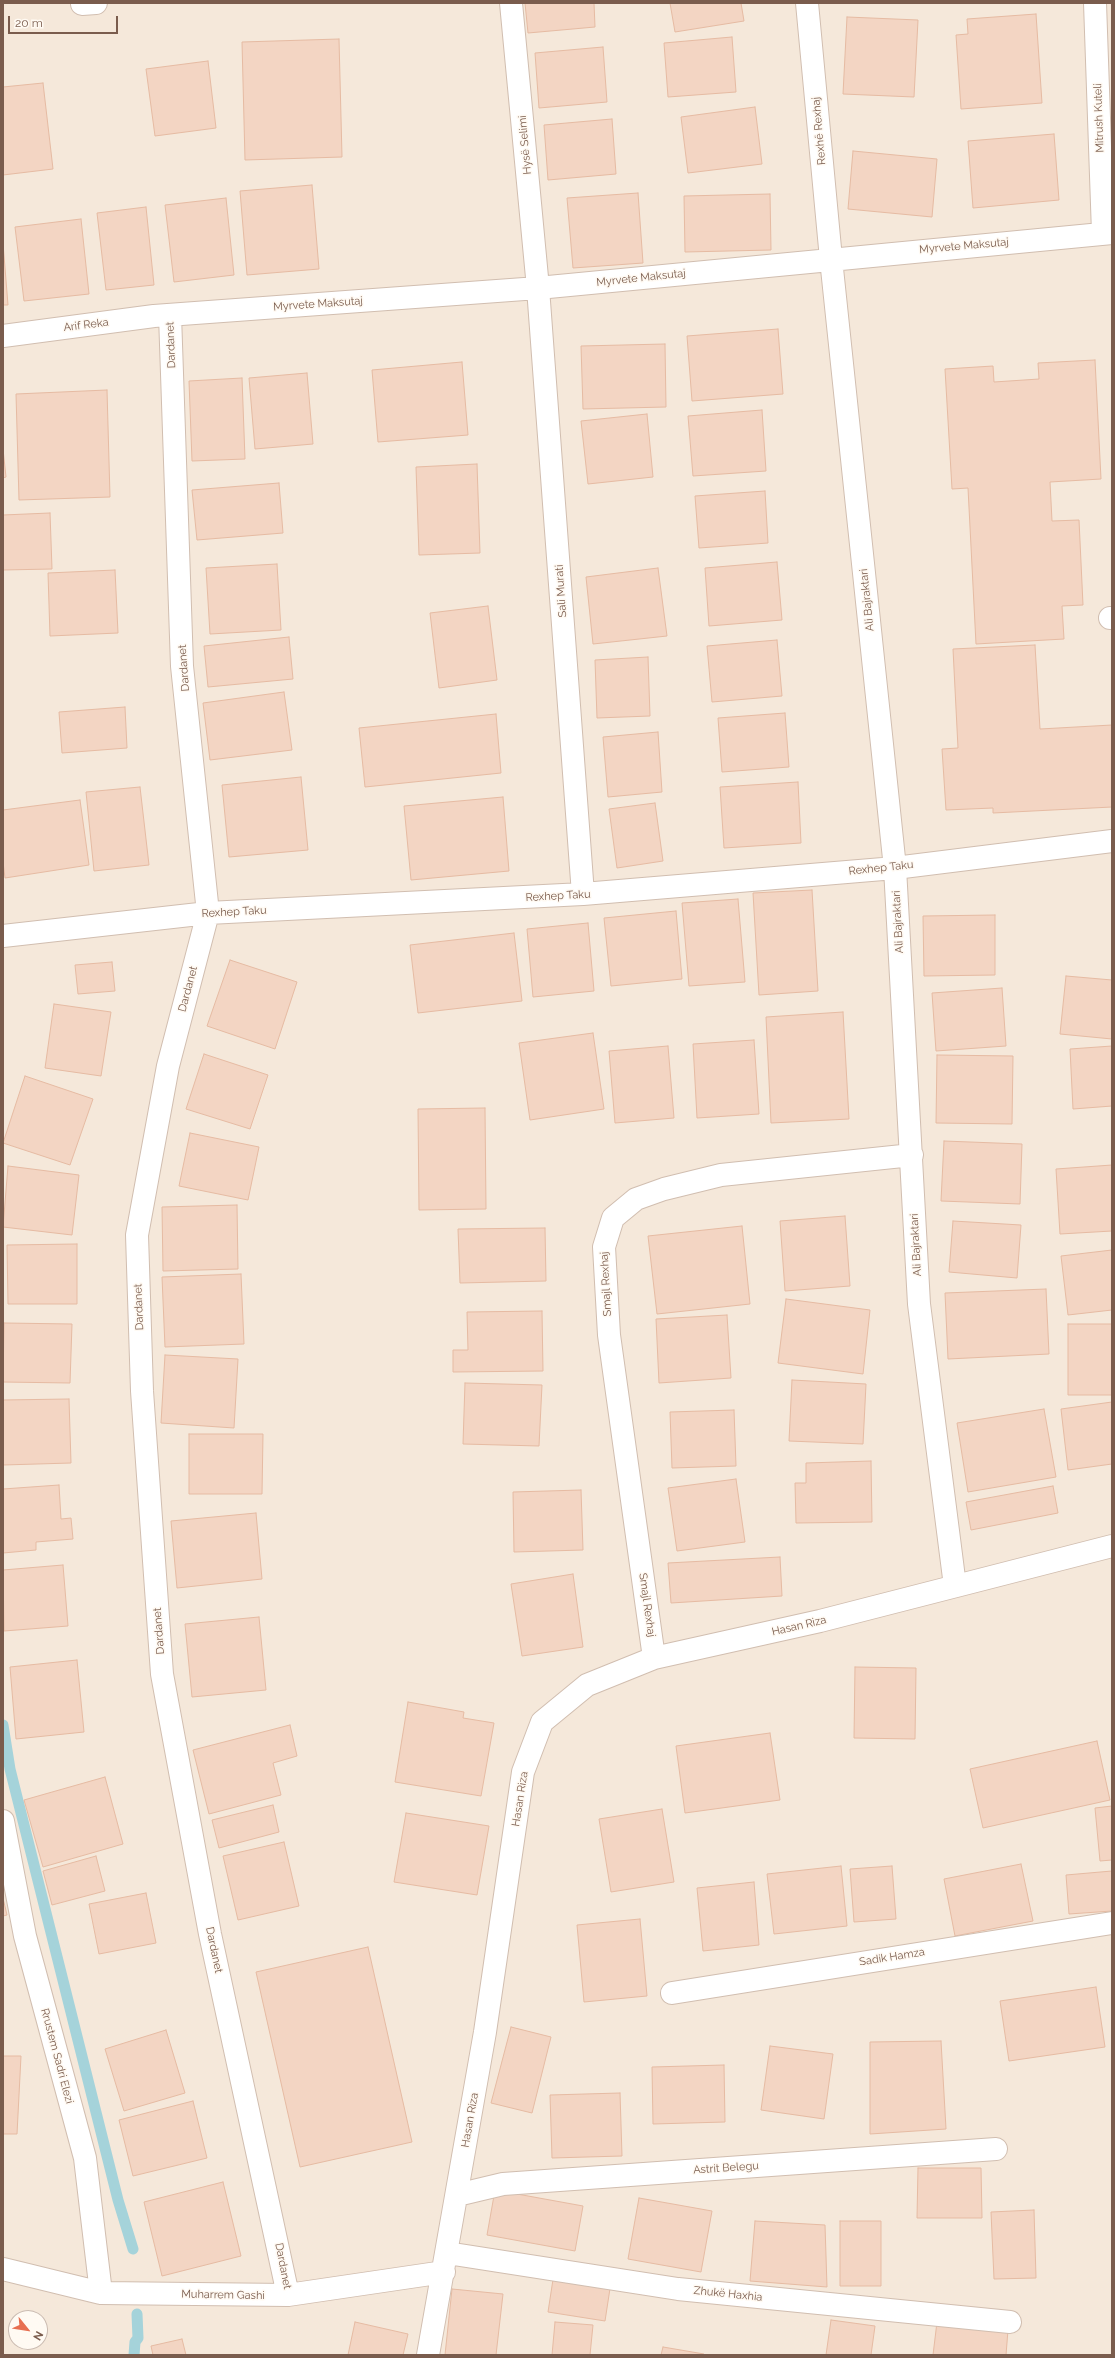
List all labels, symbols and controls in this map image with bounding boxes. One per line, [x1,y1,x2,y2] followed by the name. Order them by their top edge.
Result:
[10,8,120,34] scale bar
[15,16,43,30] text: 20 m
[1091,83,1107,153] street label: Mitrush Kuteli
[809,96,829,166] street label: Rexhë Rexhaj
[516,115,534,175] street label: Hysë Selimi
[919,236,1009,256] street label: Myrvete Maksutaj
[596,267,686,289] street label: Myrvete Maksutaj
[273,294,363,314] street label: Myrvete Maksutaj
[63,316,109,334] street label: Arif Reka
[164,321,178,369] street label: Dardanet
[553,564,569,618] street label: Sali Murati
[857,568,877,632] street label: Ali Bajraktari
[176,644,192,692] street label: Dardanet
[848,858,914,878] street label: Rexhep Taku
[525,888,591,904] street label: Rexhep Taku
[890,890,906,954] street label: Ali Bajraktari
[201,904,267,920] street label: Rexhep Taku
[176,965,200,1013] street label: Dardanet
[908,1213,924,1277] street label: Ali Bajraktari
[598,1251,614,1317] street label: Smajl Rexhaj
[132,1283,146,1331] street label: Dardanet
[636,1572,658,1638] street label: Smajl Rexhaj
[151,1607,167,1655] street label: Dardanet
[770,1613,828,1639] street label: Hasan Riza
[509,1771,531,1827] street label: Hasan Riza
[203,1926,225,1974] street label: Dardanet
[858,1945,926,1969] street label: Sadik Hamza
[38,2007,76,2105] street label: Rrustem Sadri Elezi
[459,2092,481,2148] street label: Hasan Riza
[693,2159,759,2177] street label: Astrit Belegu
[272,2242,294,2290] street label: Dardanet
[693,2284,763,2304] street label: Zhukë Haxhia
[181,2288,265,2302] street label: Muharrem Gashi
[8,2310,48,2350] north arrow
[30,2329,46,2343] text: N

